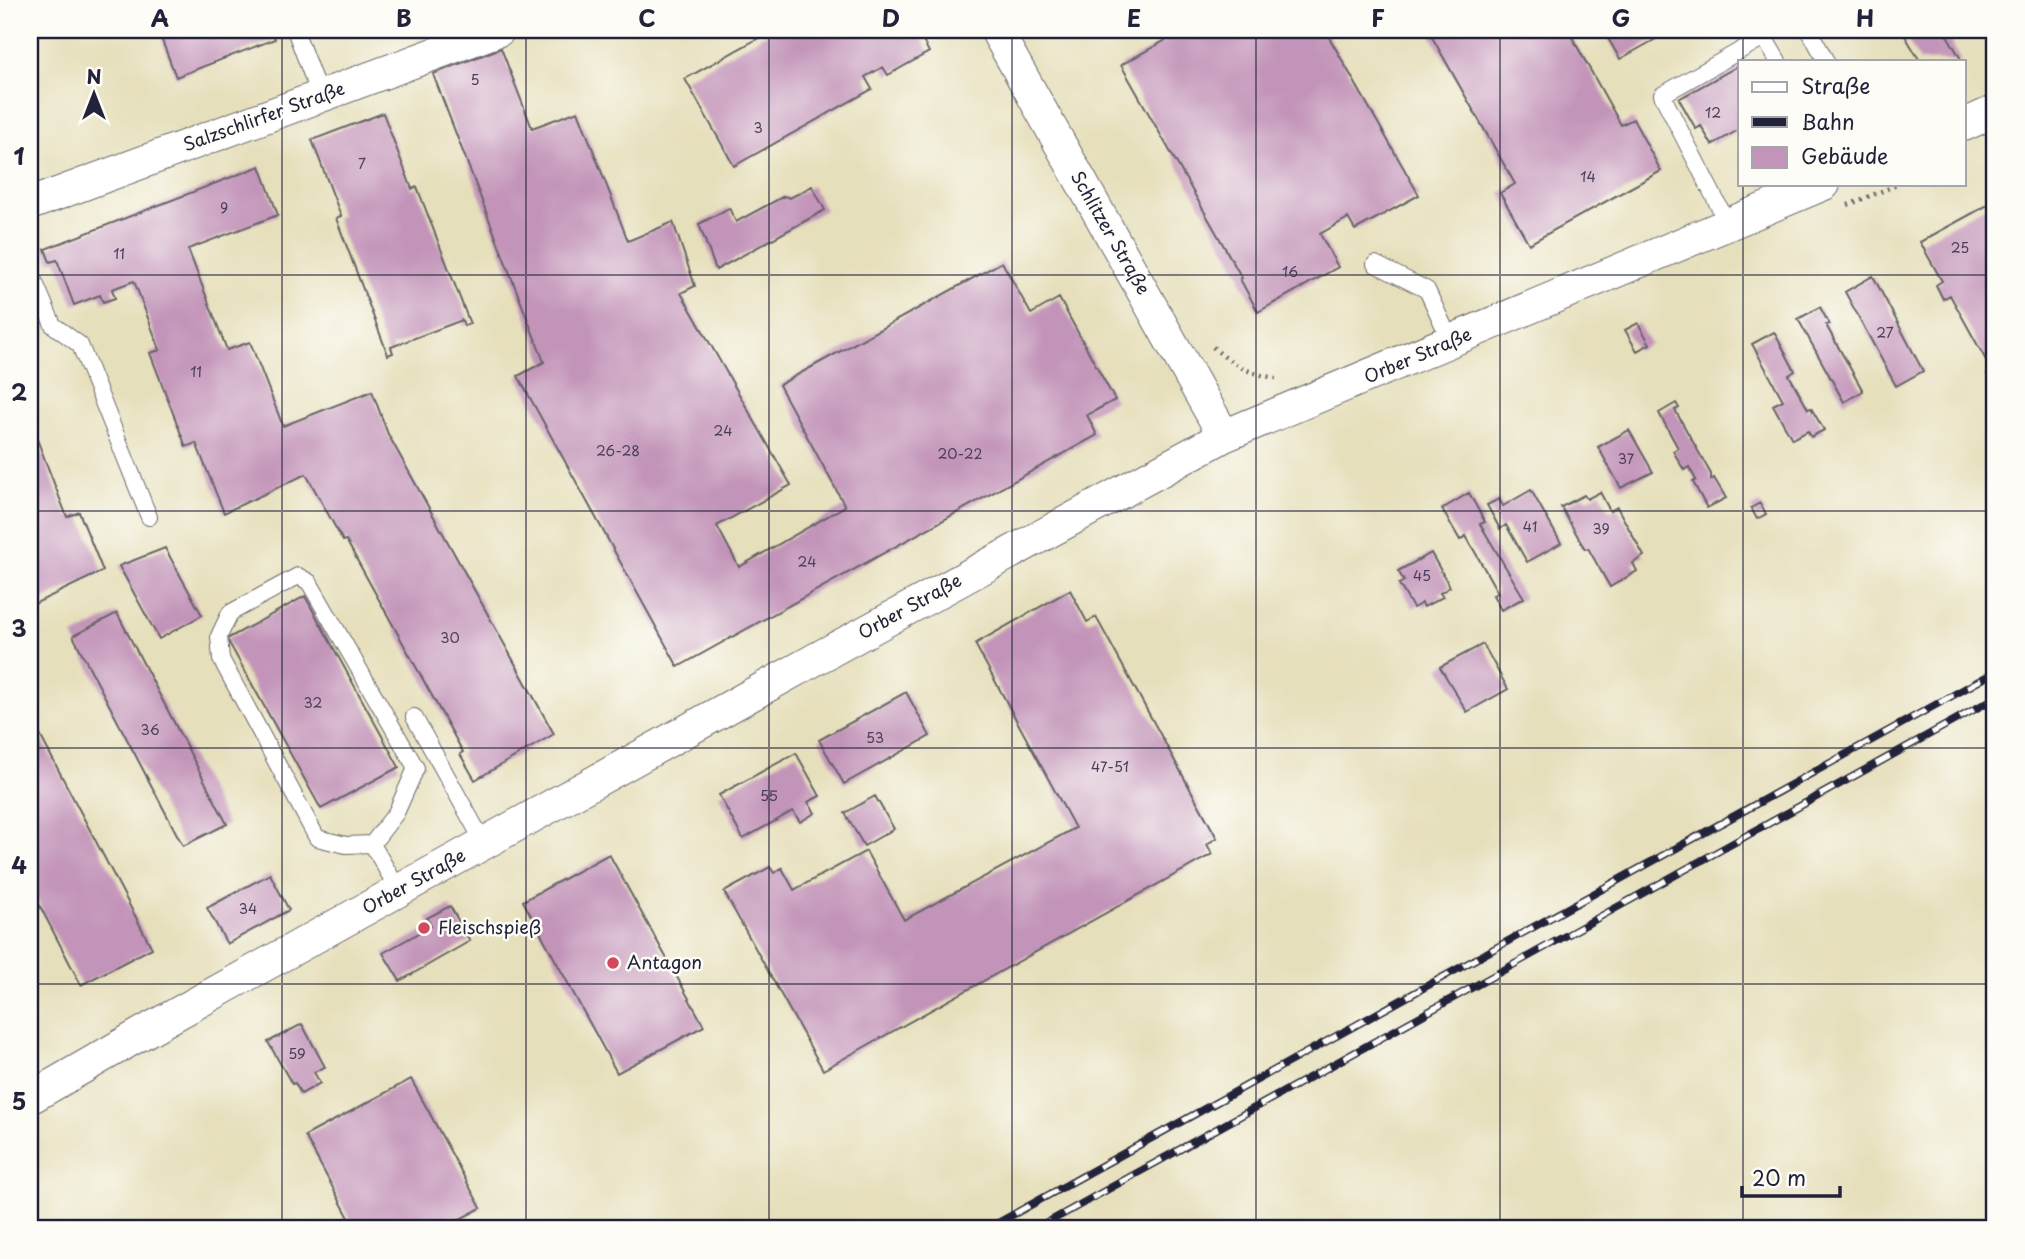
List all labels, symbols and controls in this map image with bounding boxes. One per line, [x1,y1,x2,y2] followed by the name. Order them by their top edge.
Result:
[151,0,169,35] text: A
[396,0,412,35] text: B
[638,0,656,35] text: C
[882,0,900,35] text: D
[1127,0,1141,35] text: E
[1371,0,1385,35] text: F
[1612,0,1630,35] text: G
[1856,0,1874,35] text: H
[60,60,130,130] north arrow
[1738,60,1966,186] legend
[86,62,102,90] text: N
[470,69,480,90] house number: 5
[1801,69,1870,101] text: Straße
[179,74,348,157] street label: Salzschlirfer Straße
[1705,102,1721,123] house number: 12
[1801,105,1855,137] text: Bahn
[753,117,763,138] house number: 3
[14,138,25,173] text: 1
[1801,139,1888,171] text: Gebäude
[358,153,366,174] house number: 7
[1065,165,1158,299] street label: Schlitzer Straße
[1580,166,1596,187] house number: 14
[220,197,228,218] house number: 9
[1951,237,1969,258] house number: 25
[113,243,125,264] house number: 11
[1282,261,1298,282] house number: 16
[1359,320,1475,389] street label: Orber Straße
[1876,322,1894,343] house number: 27
[190,361,202,382] house number: 11
[11,374,27,409] text: 2
[714,420,732,441] house number: 24
[596,440,640,461] house number: 26-28
[937,443,983,464] house number: 20-22
[1618,448,1635,469] house number: 37
[1523,516,1537,537] house number: 41
[1592,518,1610,539] house number: 39
[798,551,816,572] house number: 24
[1413,565,1431,586] house number: 45
[853,566,966,645] street label: Orber Straße
[11,610,27,645] text: 3
[440,627,460,648] house number: 30
[304,692,322,713] house number: 32
[140,719,160,740] house number: 36
[866,727,884,748] house number: 53
[1091,756,1129,777] house number: 47-51
[760,785,778,806] house number: 55
[357,841,470,920] street label: Orber Straße
[11,847,27,882] text: 4
[239,898,257,919] house number: 34
[438,913,541,940] place label: Fleischspieß
[416,920,432,936] marker: Fleischspieß
[627,948,702,975] place label: Antagon
[605,955,621,971] marker: Antagon
[288,1043,306,1064] house number: 59
[12,1083,26,1118] text: 5
[1742,1154,1840,1198] scale bar
[1752,1161,1806,1193] text: 20 m

